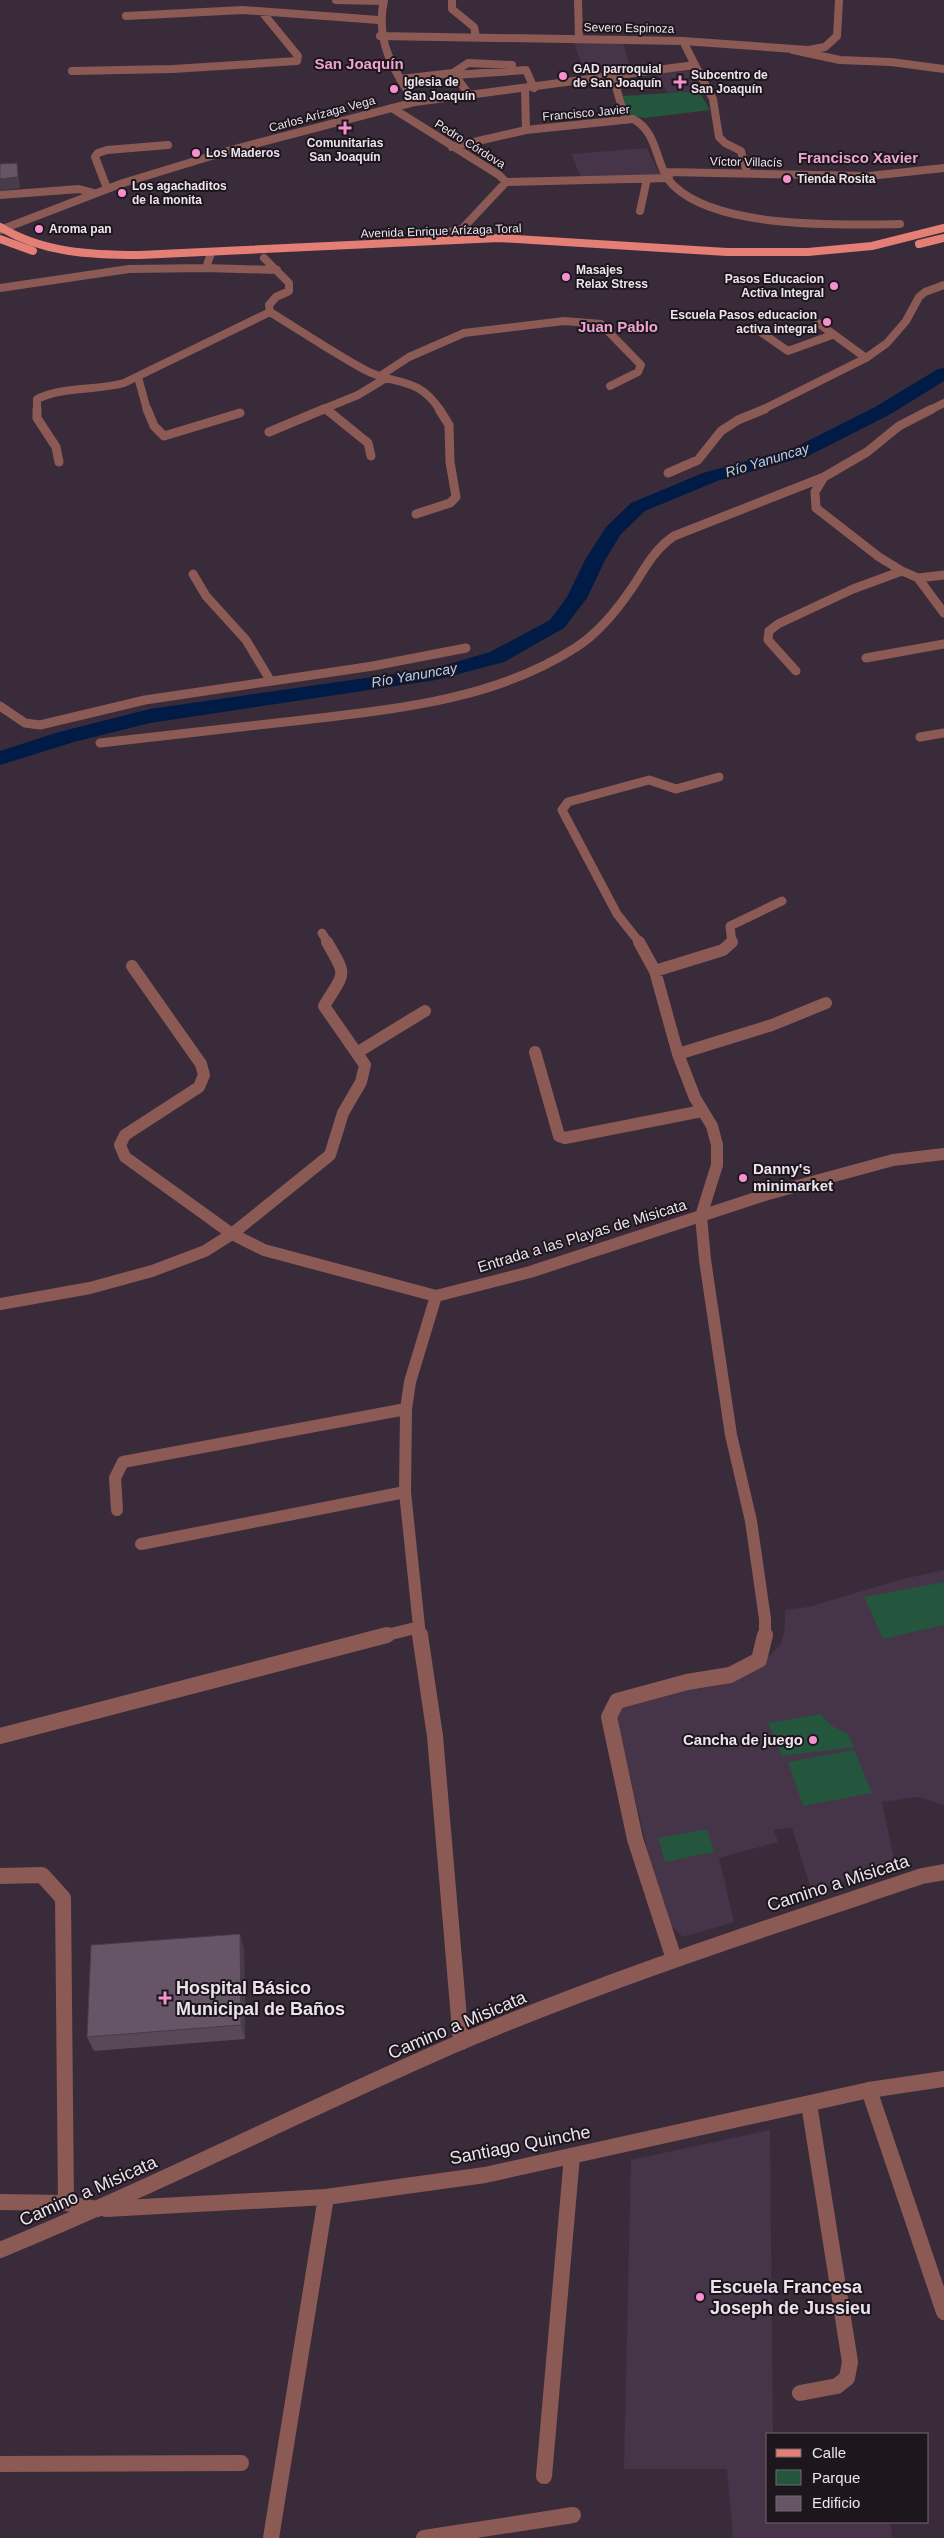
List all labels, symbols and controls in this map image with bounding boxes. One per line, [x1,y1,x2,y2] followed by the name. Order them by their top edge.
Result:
[584,20,675,36] street label: Severo Espinoza
[314,55,404,72] district label: San Joaquín
[573,62,662,90] place label: GAD parroquial de San Joaquín
[691,68,768,96] place label: Subcentro de San Joaquín
[557,70,569,82] marker: GAD parroquial de San Joaquín
[404,75,475,103] place label: Iglesia de San Joaquín
[673,75,687,89] marker: Subcentro de San Joaquín
[388,83,400,95] marker: Iglesia de San Joaquín
[267,93,377,135] street label: Carlos Arízaga Vega
[542,102,630,124] street label: Francisco Javier
[432,117,508,171] street label: Pedro Córdova
[339,122,351,134] marker: Comunitarias San Joaquín
[307,136,384,164] place label: Comunitarias San Joaquín
[206,146,280,160] place label: Los Maderos
[190,147,202,159] marker: Los Maderos
[798,149,918,166] district label: Francisco Xavier
[710,154,782,170] street label: Víctor Villacís
[797,172,876,186] place label: Tienda Rosita
[781,173,793,185] marker: Tienda Rosita
[132,179,227,207] place label: Los agachaditos de la monita
[116,187,128,199] marker: Los agachaditos de la monita
[360,221,522,241] street label: Avenida Enrique Arízaga Toral
[49,222,112,236] place label: Aroma pan
[33,223,45,235] marker: Aroma pan
[576,263,648,291] place label: Masajes Relax Stress
[560,271,572,283] marker: Masajes Relax Stress
[725,272,824,300] place label: Pasos Educacion Activa Integral
[828,280,840,292] marker: Pasos Educacion Activa Integral
[670,308,817,336] place label: Escuela Pasos educacion activa integral
[821,316,833,328] marker: Escuela Pasos educacion activa integral
[578,318,658,335] district label: Juan Pablo
[723,439,812,480] water label: Río Yanuncay
[370,659,459,690] water label: Río Yanuncay
[753,1160,833,1194] place label: Danny's minimarket
[737,1172,749,1184] marker: Danny's minimarket
[475,1195,689,1275] street label: Entrada a las Playas de Misicata
[683,1731,803,1748] place label: Cancha de juego
[807,1734,819,1746] marker: Cancha de juego
[765,1850,912,1915] street label: Camino a Misicata
[176,1978,345,2019] place label: Hospital Básico Municipal de Baños
[385,1986,530,2063] street label: Camino a Misicata
[158,1991,172,2005] marker: Hospital Básico Municipal de Baños
[448,2122,592,2168] street label: Santiago Quinche
[16,2151,161,2230] street label: Camino a Misicata
[710,2277,871,2318] place label: Escuela Francesa Joseph de Jussieu
[694,2291,706,2303] marker: Escuela Francesa Joseph de Jussieu
[766,2433,929,2523] legend
[812,2444,846,2461] text: Calle
[812,2469,860,2486] text: Parque
[812,2494,860,2511] text: Edificio

